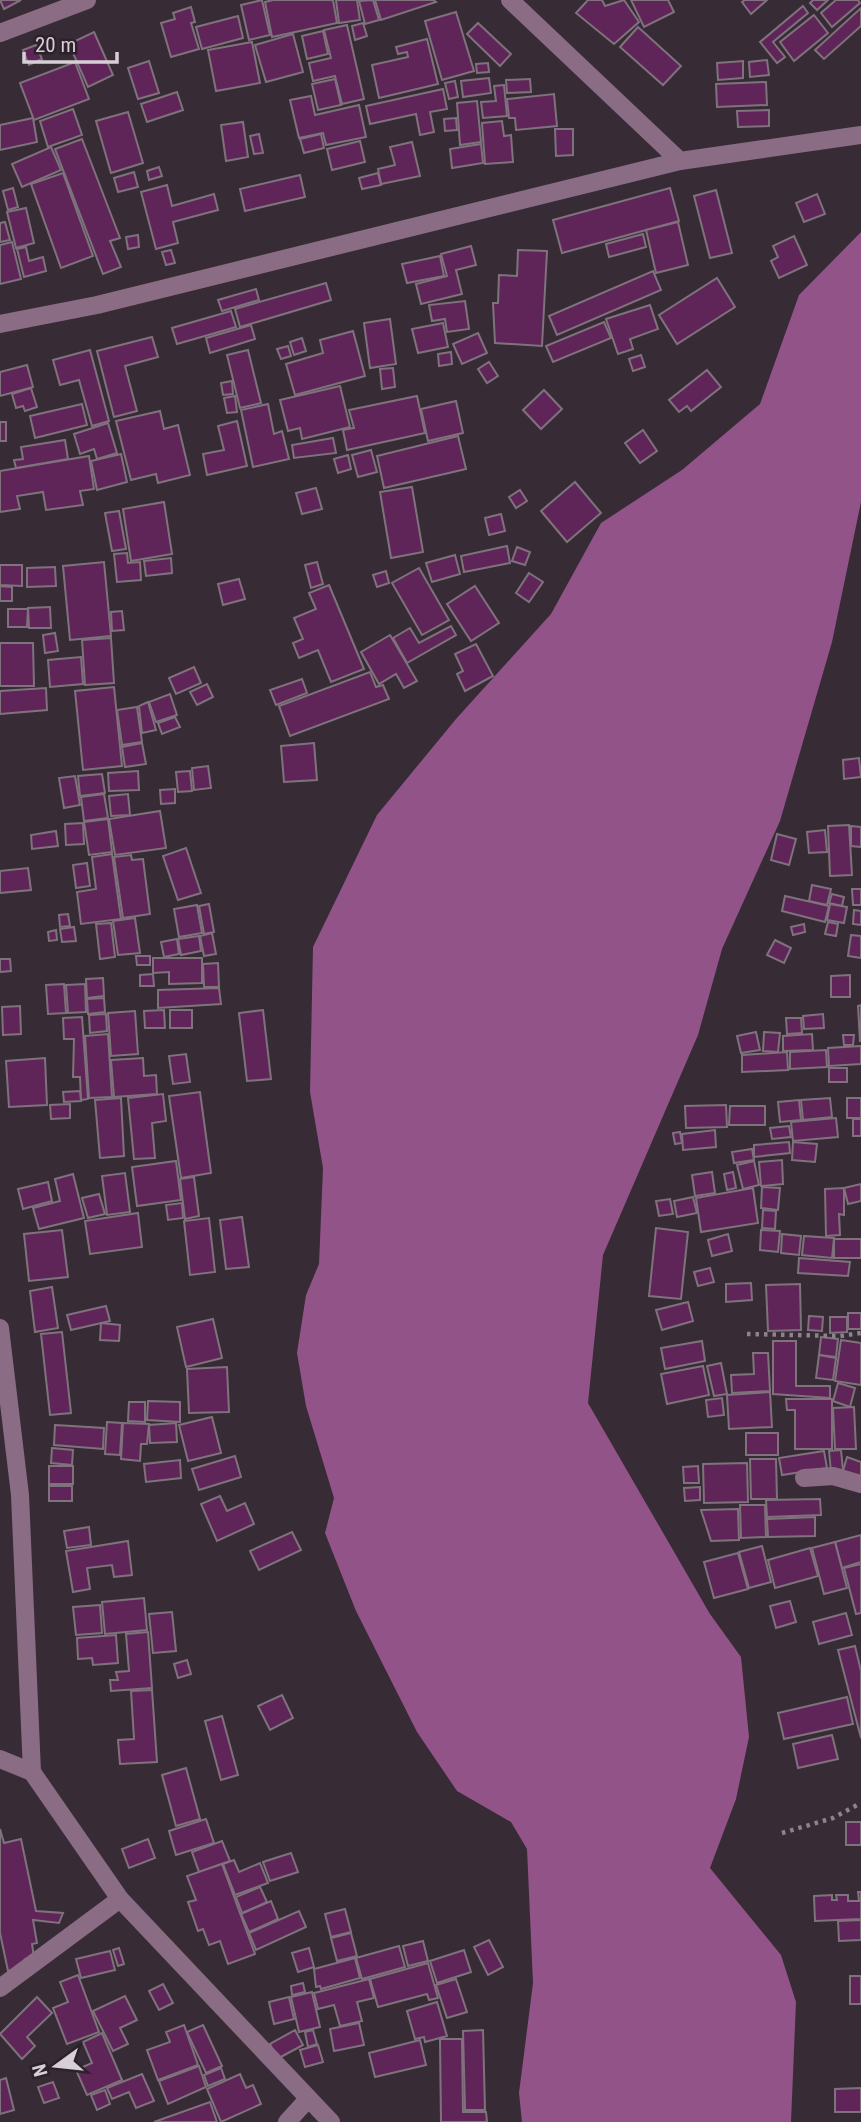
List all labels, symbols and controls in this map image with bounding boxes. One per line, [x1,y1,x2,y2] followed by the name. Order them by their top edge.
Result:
[24,21,117,65] scale bar
[35,33,76,57] text: 20 m
[21,2031,91,2101] north arrow
[27,2062,53,2079] text: N

